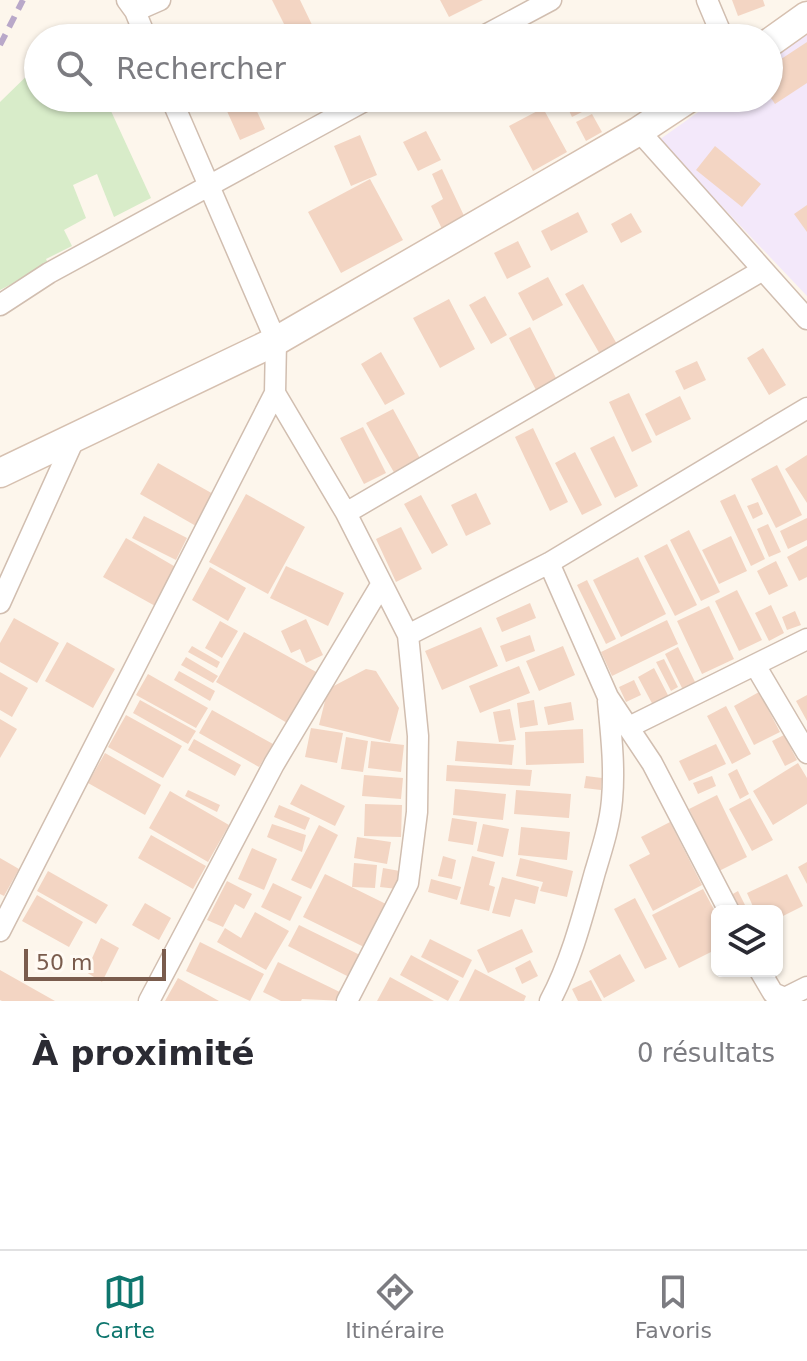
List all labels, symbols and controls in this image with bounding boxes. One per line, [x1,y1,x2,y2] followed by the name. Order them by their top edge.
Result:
[24,24,783,112] search box
[52,46,96,90] icon: search
[116,51,286,86] text: Rechercher
[711,905,783,977] map controls
[711,905,783,977] button: layers
[24,945,166,981] scale bar
[36,950,92,975] text: 50 m
[32,1033,255,1073] text: À proximité
[637,1038,775,1068] text: 0 résultats
[95,1270,155,1343] tab: Carte
[345,1270,445,1343] tab: Itinéraire
[635,1270,712,1343] tab: Favoris

